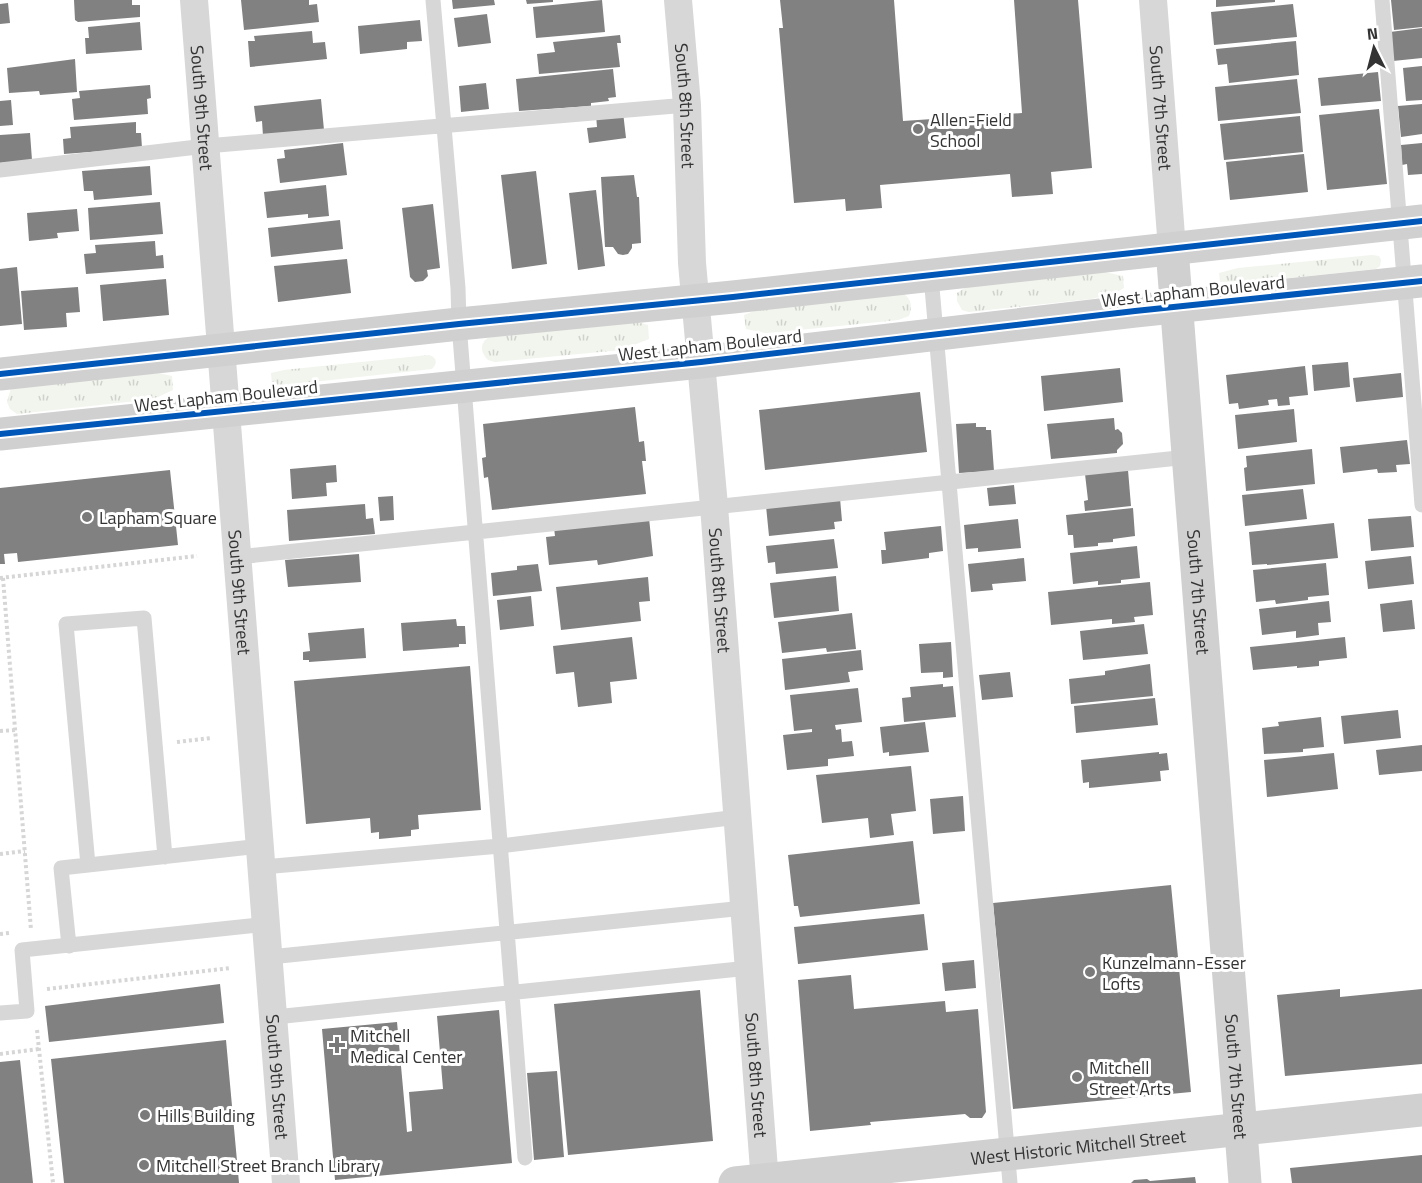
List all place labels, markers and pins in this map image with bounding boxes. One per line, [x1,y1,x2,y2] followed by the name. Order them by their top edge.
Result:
[930,106,1012,154] place label: Allen-Field School
[911,122,925,136] marker: Allen-Field School
[99,504,217,531] place label: Lapham Square
[80,510,94,524] marker: Lapham Square
[1102,949,1246,997] place label: Kunzelmann-Esser Lofts
[1083,965,1097,979] marker: Kunzelmann-Esser Lofts
[350,1022,463,1070] place label: Mitchell Medical Center
[328,1036,346,1054] marker: Mitchell Medical Center
[1089,1054,1171,1102] place label: Mitchell Street Arts
[1070,1070,1084,1084] marker: Mitchell Street Arts
[157,1102,255,1129] place label: Hills Building
[138,1108,152,1122] marker: Hills Building
[156,1152,381,1179] place label: Mitchell Street Branch Library
[137,1158,151,1172] marker: Mitchell Street Branch Library

